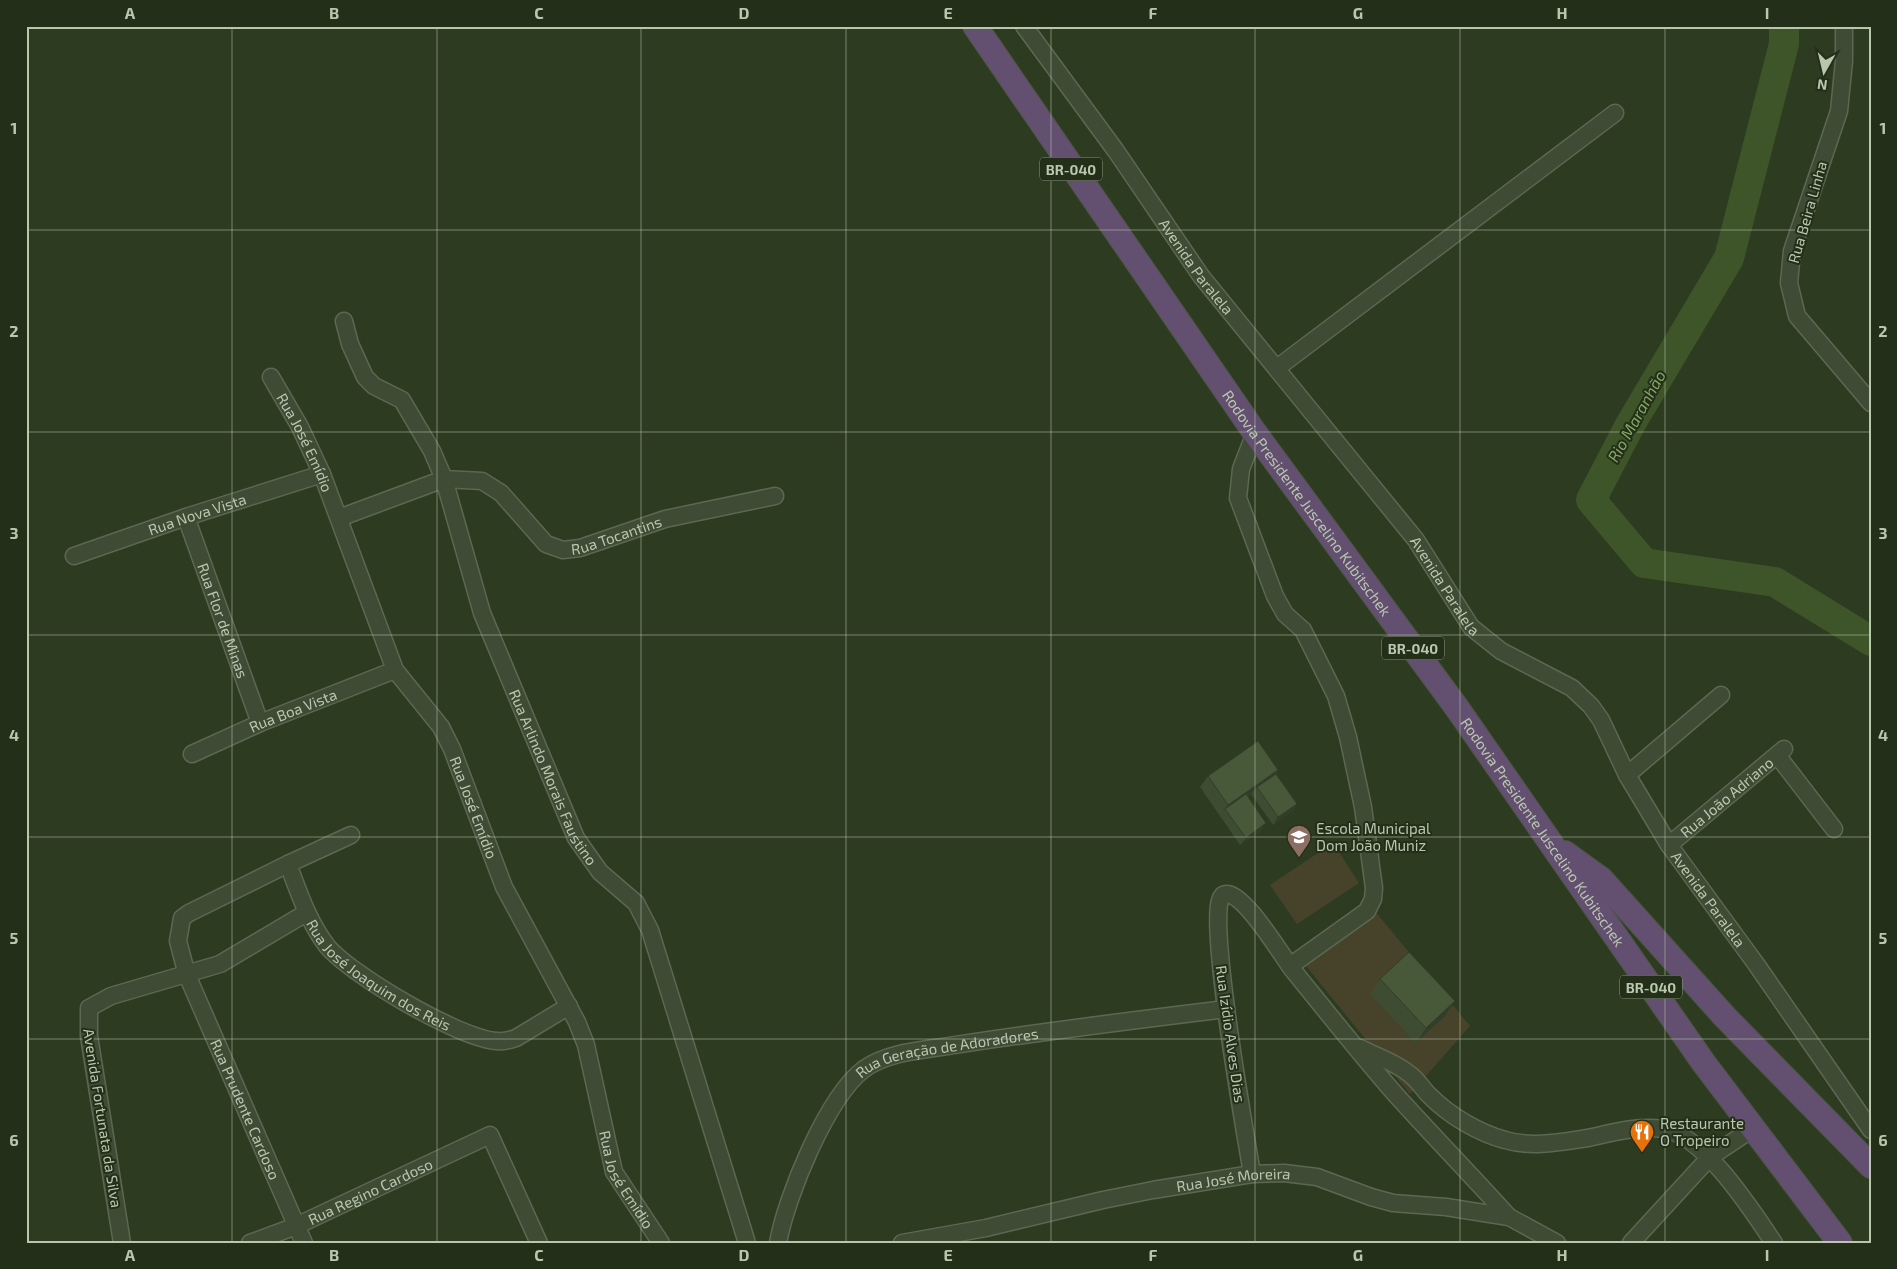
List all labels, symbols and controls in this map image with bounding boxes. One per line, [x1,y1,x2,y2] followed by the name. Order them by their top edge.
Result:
[125,3,136,22] text: A
[329,3,339,22] text: B
[534,3,544,22] text: C
[739,3,750,22] text: D
[943,3,953,22] text: E
[1149,3,1158,22] text: F
[1353,3,1363,22] text: G
[1556,3,1568,22] text: H
[1765,3,1769,22] text: I
[1800,48,1850,98] north arrow
[1816,76,1828,94] text: N
[11,118,17,137] text: 1
[1880,118,1886,137] text: 1
[1040,157,1102,180] road number: BR-040
[1784,159,1830,265] street label: Rua Beira Linha
[1156,215,1237,318] street label: Avenida Paralela
[9,321,19,340] text: 2
[1878,321,1888,340] text: 2
[1603,367,1669,465] water label: Rio Maranhão
[1219,386,1395,619] street label: Rodovia Presidente Juscelino Kubitschek
[273,390,337,494] street label: Rua José Emídio
[146,490,248,539] street label: Rua Nova Vista
[570,512,664,558] street label: Rua Tocantins
[9,523,19,542] text: 3
[1878,523,1888,542] text: 3
[1407,533,1483,639] street label: Avenida Paralela
[194,560,252,681] street label: Rua Flor de Minas
[1382,636,1444,660] road number: BR-040
[246,685,339,736] street label: Rua Boa Vista
[506,686,601,868] street label: Rua Arlindo Morais Faustino
[1457,714,1629,950] street label: Rodovia Presidente Juscelino Kubitschek
[9,725,19,744] text: 4
[1878,725,1888,744] text: 4
[1676,753,1777,841] street label: Rua João Adriano
[447,754,501,861] street label: Rua José Emídio
[1316,819,1431,854] place label: Escola Municipal Dom João Muniz
[1286,824,1312,858] school or university icon: Escola Municipal Dom João Muniz
[1668,848,1749,950] street label: Avenida Paralela
[303,916,454,1034] street label: Rua José Joaquim dos Reis
[10,928,19,947] text: 5
[1879,928,1888,947] text: 5
[1212,964,1250,1104] street label: Rua Izídio Alves Dias
[1620,976,1682,999] road number: BR-040
[852,1024,1039,1081] street label: Rua Geração de Adoradores
[80,1027,126,1209] street label: Avenida Fortunata da Silva
[207,1036,284,1182] street label: Rua Prudente Cardoso
[1660,1114,1744,1149] place label: Restaurante O Tropeiro
[1629,1119,1655,1153] restaurant icon: Restaurante O Tropeiro
[596,1129,658,1232] street label: Rua José Emídio
[9,1130,19,1149] text: 6
[1878,1130,1888,1149] text: 6
[305,1154,435,1228] street label: Rua Regino Cardoso
[1175,1164,1292,1195] street label: Rua José Moreira
[125,1245,136,1264] text: A
[329,1245,339,1264] text: B
[534,1245,544,1264] text: C
[739,1245,750,1264] text: D
[943,1245,953,1264] text: E
[1149,1245,1158,1264] text: F
[1353,1245,1363,1264] text: G
[1556,1245,1568,1264] text: H
[1765,1245,1769,1264] text: I

